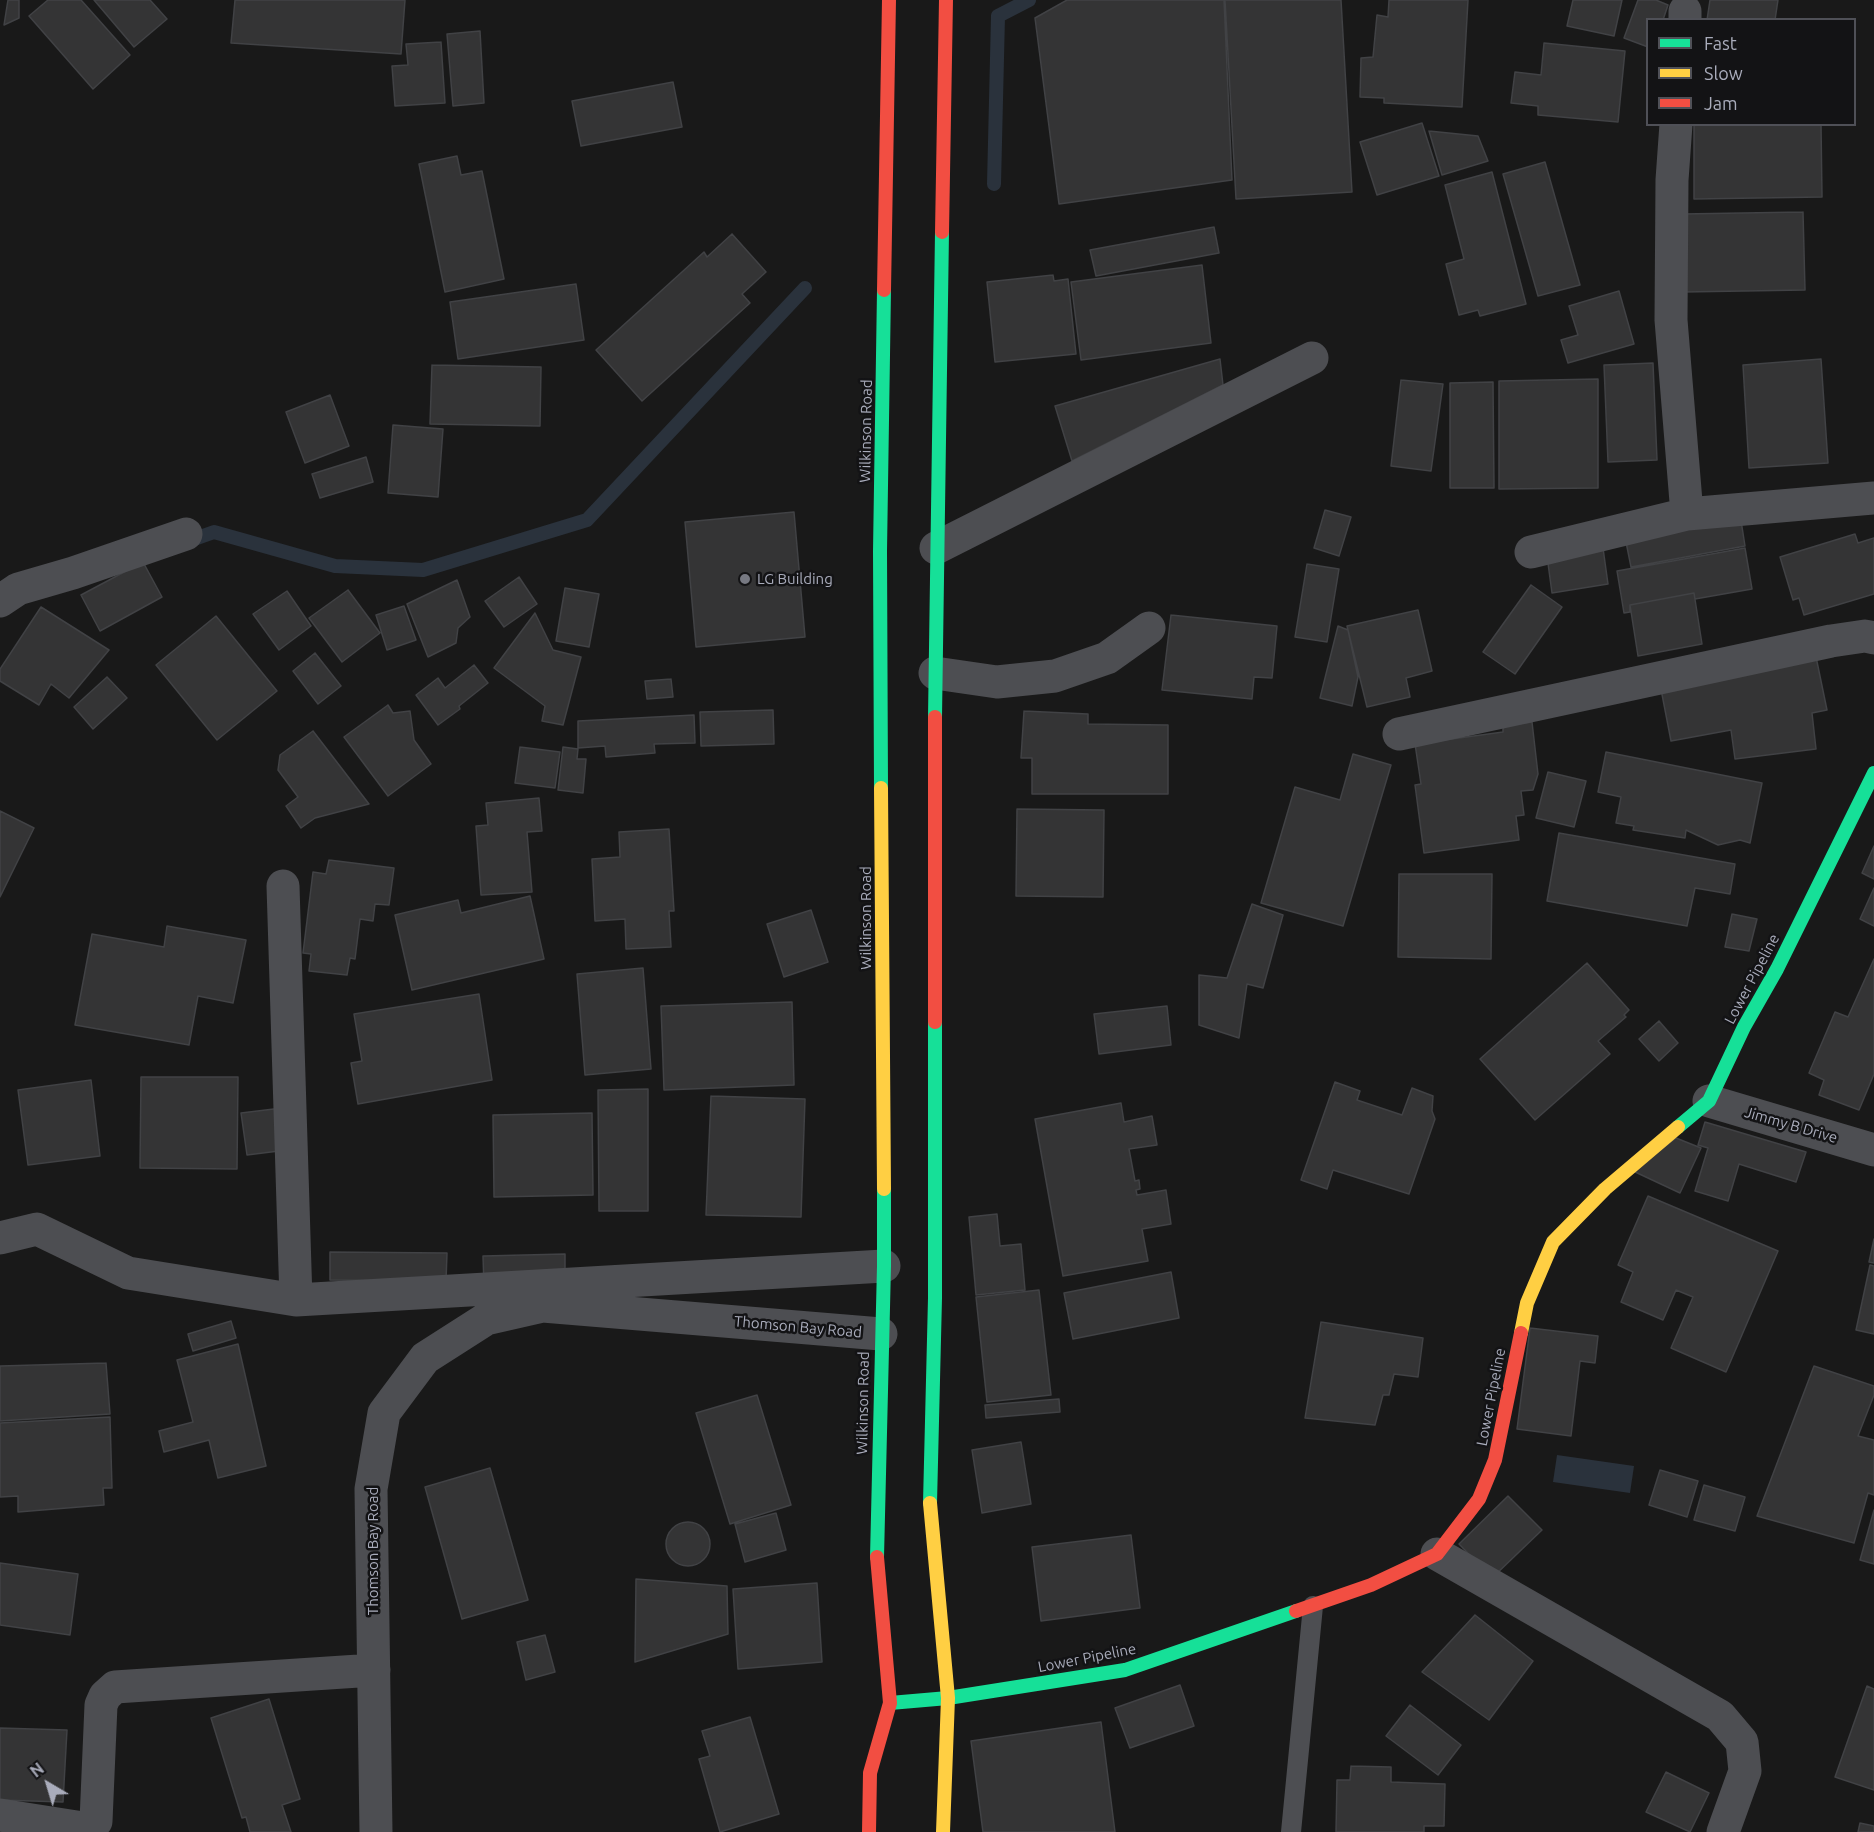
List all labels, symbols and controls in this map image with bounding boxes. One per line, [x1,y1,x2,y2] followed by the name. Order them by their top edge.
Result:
[1646,18,1856,126] legend
[1704,33,1737,53] text: Fast
[1704,63,1743,83] text: Slow
[1704,93,1738,113] text: Jam
[856,379,876,483] street label: Wilkinson Road
[757,570,833,588] place label: LG Building
[738,572,752,586] marker: LG Building
[857,866,875,970] street label: Wilkinson Road
[1721,931,1783,1027] street label: Lower Pipeline
[1742,1103,1840,1147] street label: Jimmy B Drive
[733,1312,863,1342] street label: Thomson Bay Road
[1473,1346,1509,1448] street label: Lower Pipeline
[853,1351,873,1455] street label: Wilkinson Road
[364,1487,382,1615] street label: Thomson Bay Road
[1036,1640,1138,1676] street label: Lower Pipeline
[18,1754,78,1814] north arrow
[27,1759,47,1781] text: N

